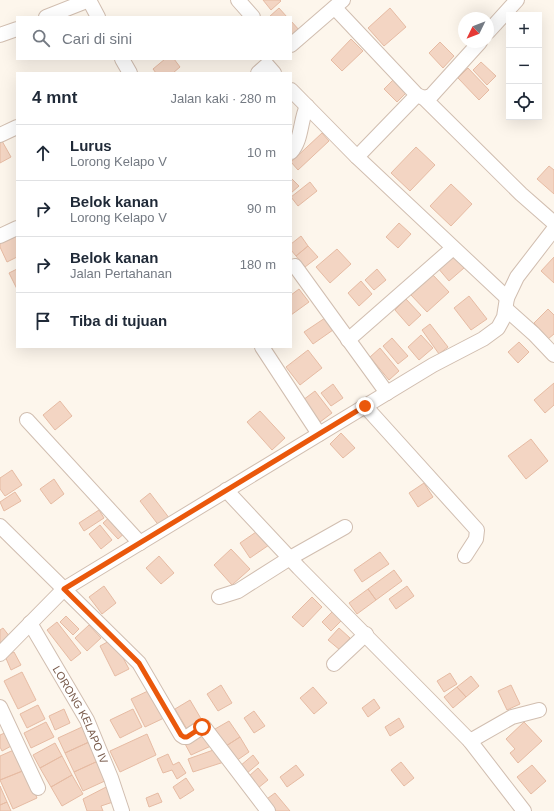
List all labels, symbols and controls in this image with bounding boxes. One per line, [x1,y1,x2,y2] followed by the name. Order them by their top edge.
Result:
[458,12,494,48] north arrow
[506,12,542,120] map controls
[506,12,542,48] button: +
[16,16,292,60] search box
[30,27,52,49] icon: search
[62,30,132,47] text: Cari di sini
[506,48,542,84] button: −
[506,84,542,120] button: locate
[32,88,77,107] text: 4 mnt
[171,91,276,106] text: Jalan kaki · 280 m
[70,137,112,154] text: Lurus
[32,142,54,164] icon: ahead
[247,145,276,160] text: 10 m
[70,154,167,169] text: Lorong Kelapo V
[70,193,158,210] text: Belok kanan
[32,198,54,220] icon: right
[247,201,276,216] text: 90 m
[70,210,167,225] text: Lorong Kelapo V
[70,249,158,266] text: Belok kanan
[32,254,54,276] icon: right
[240,257,276,272] text: 180 m
[70,266,172,281] text: Jalan Pertahanan
[32,310,54,332] icon: arrive
[70,312,167,329] text: Tiba di tujuan
[356,397,374,415] route end
[51,664,111,766] street label: LORONG KELAPO IV
[193,718,211,736] route start

